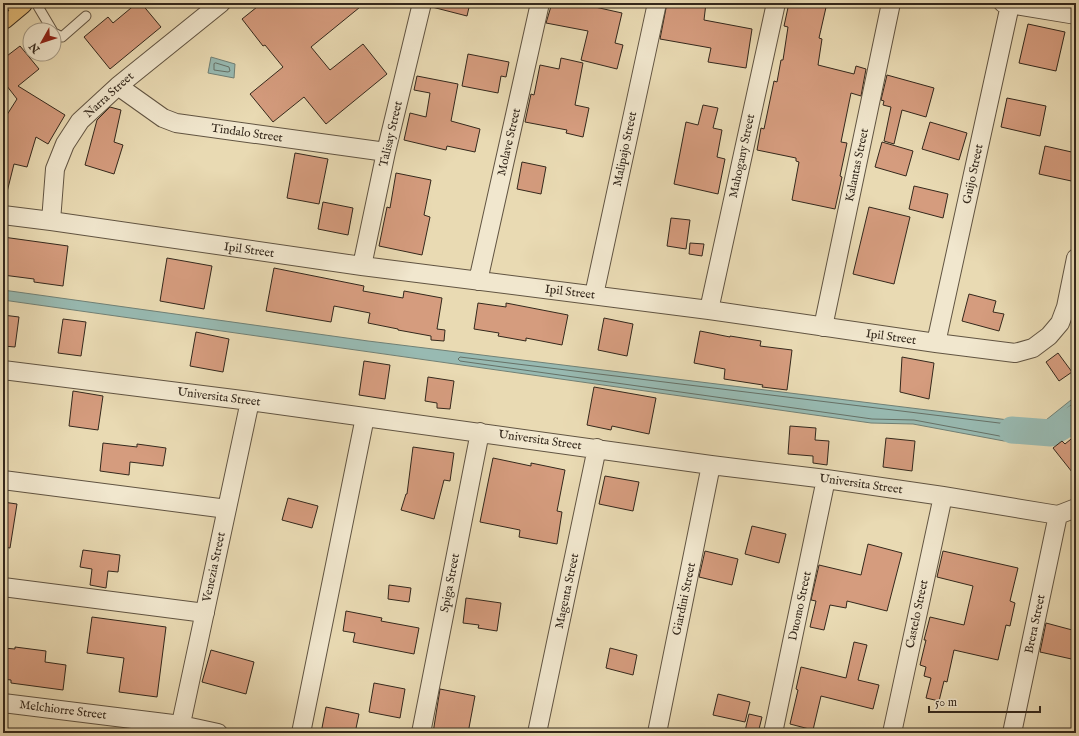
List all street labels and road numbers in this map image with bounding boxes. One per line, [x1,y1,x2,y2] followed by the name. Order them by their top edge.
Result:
[81,69,137,121] street label: Narra Street
[376,100,406,168] street label: Talisay Street
[494,107,524,177] street label: Molave Street
[610,110,641,188] street label: Malipajo Street
[726,113,758,199] street label: Mahogany Street
[210,121,284,145] street label: Tindalo Street
[842,127,872,203] street label: Kalantas Street
[959,143,987,205] street label: Guijo Street
[223,239,275,262] street label: Ipil Street
[544,281,596,304] street label: Ipil Street
[865,326,917,349] street label: Ipil Street
[177,384,261,410] street label: Universita Street
[498,427,582,453] street label: Universita Street
[819,471,903,497] street label: Universita Street
[199,531,229,604] street label: Venezia Street
[437,552,464,614] street label: Spiga Street
[552,552,582,630] street label: Magenta Street
[669,561,699,637] street label: Giardini Street
[785,570,815,642] street label: Duomo Street
[902,578,932,650] street label: Castelo Street
[1021,593,1049,655] street label: Brera Street
[19,697,107,723] street label: Melchiorre Street

